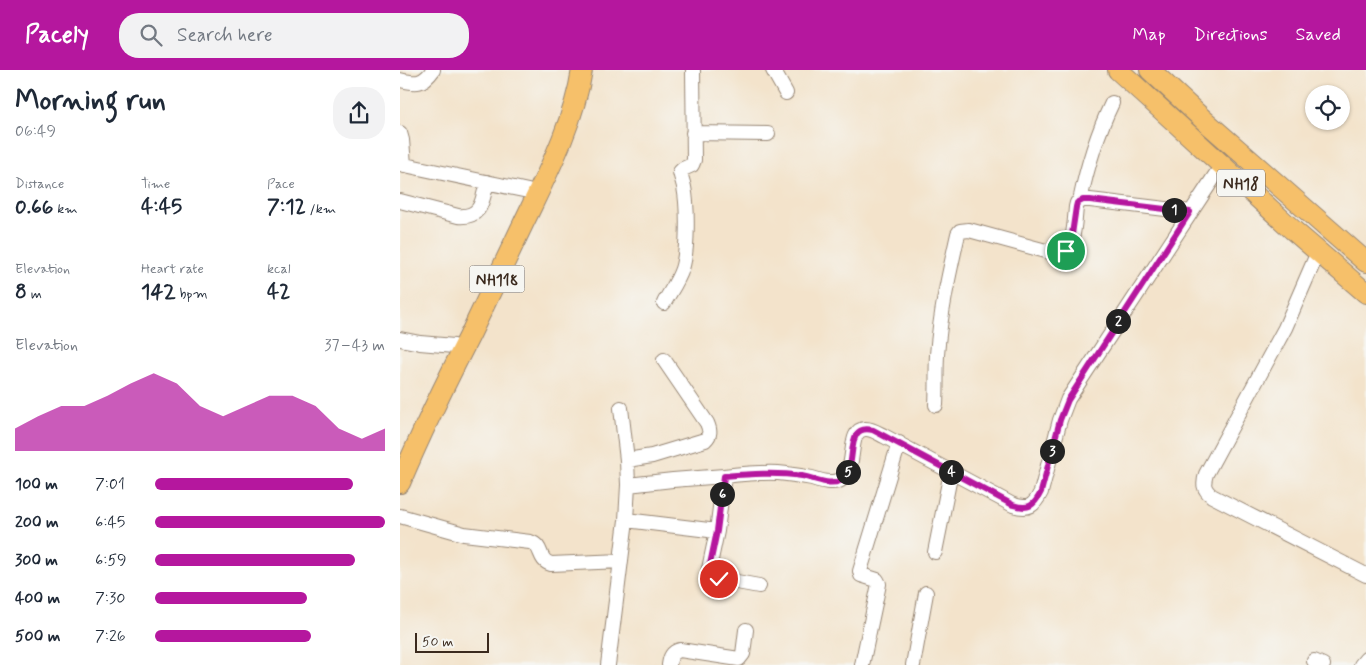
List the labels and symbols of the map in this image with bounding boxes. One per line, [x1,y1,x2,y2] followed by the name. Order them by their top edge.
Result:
[1217,170,1265,196] road number: NH18
[1162,198,1186,222] pin: 1
[1045,230,1087,272] pin
[470,265,524,292] road number: NH118
[1106,308,1130,334] pin: 2
[1040,438,1064,464] pin: 3
[836,460,860,484] pin: 5
[938,460,964,484] pin: 4
[710,482,734,506] pin: 6
[698,558,740,600] pin
[415,630,489,653] scale bar

